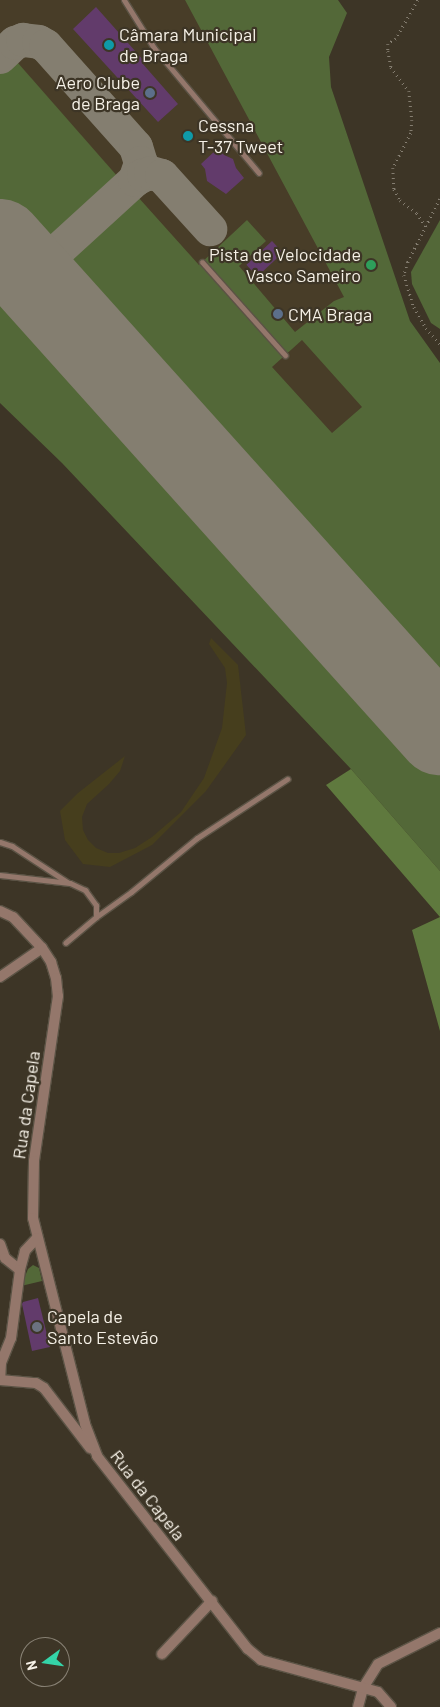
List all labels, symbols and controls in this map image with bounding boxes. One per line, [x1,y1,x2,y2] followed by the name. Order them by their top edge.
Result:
[119,24,256,66] place label: Câmara Municipal de Braga
[103,39,115,51] marker: Câmara Municipal de Braga
[56,72,140,115] place label: Aero Clube de Braga
[144,87,156,99] marker: Aero Clube de Braga
[198,115,283,158] place label: Cessna T-37 Tweet
[182,130,194,142] marker: Cessna T-37 Tweet
[209,244,361,286] place label: Pista de Velocidade Vasco Sameiro
[365,259,377,271] marker: Pista de Velocidade Vasco Sameiro
[288,303,372,325] place label: CMA Braga
[272,308,284,320] marker: CMA Braga
[8,1050,44,1160] street label: Rua da Capela
[47,1306,158,1348] place label: Capela de Santo Estevão
[31,1321,43,1333] marker: Capela de Santo Estevão
[106,1445,190,1545] street label: Rua da Capela
[20,1637,70,1687] north arrow
[22,1659,40,1672] text: N

